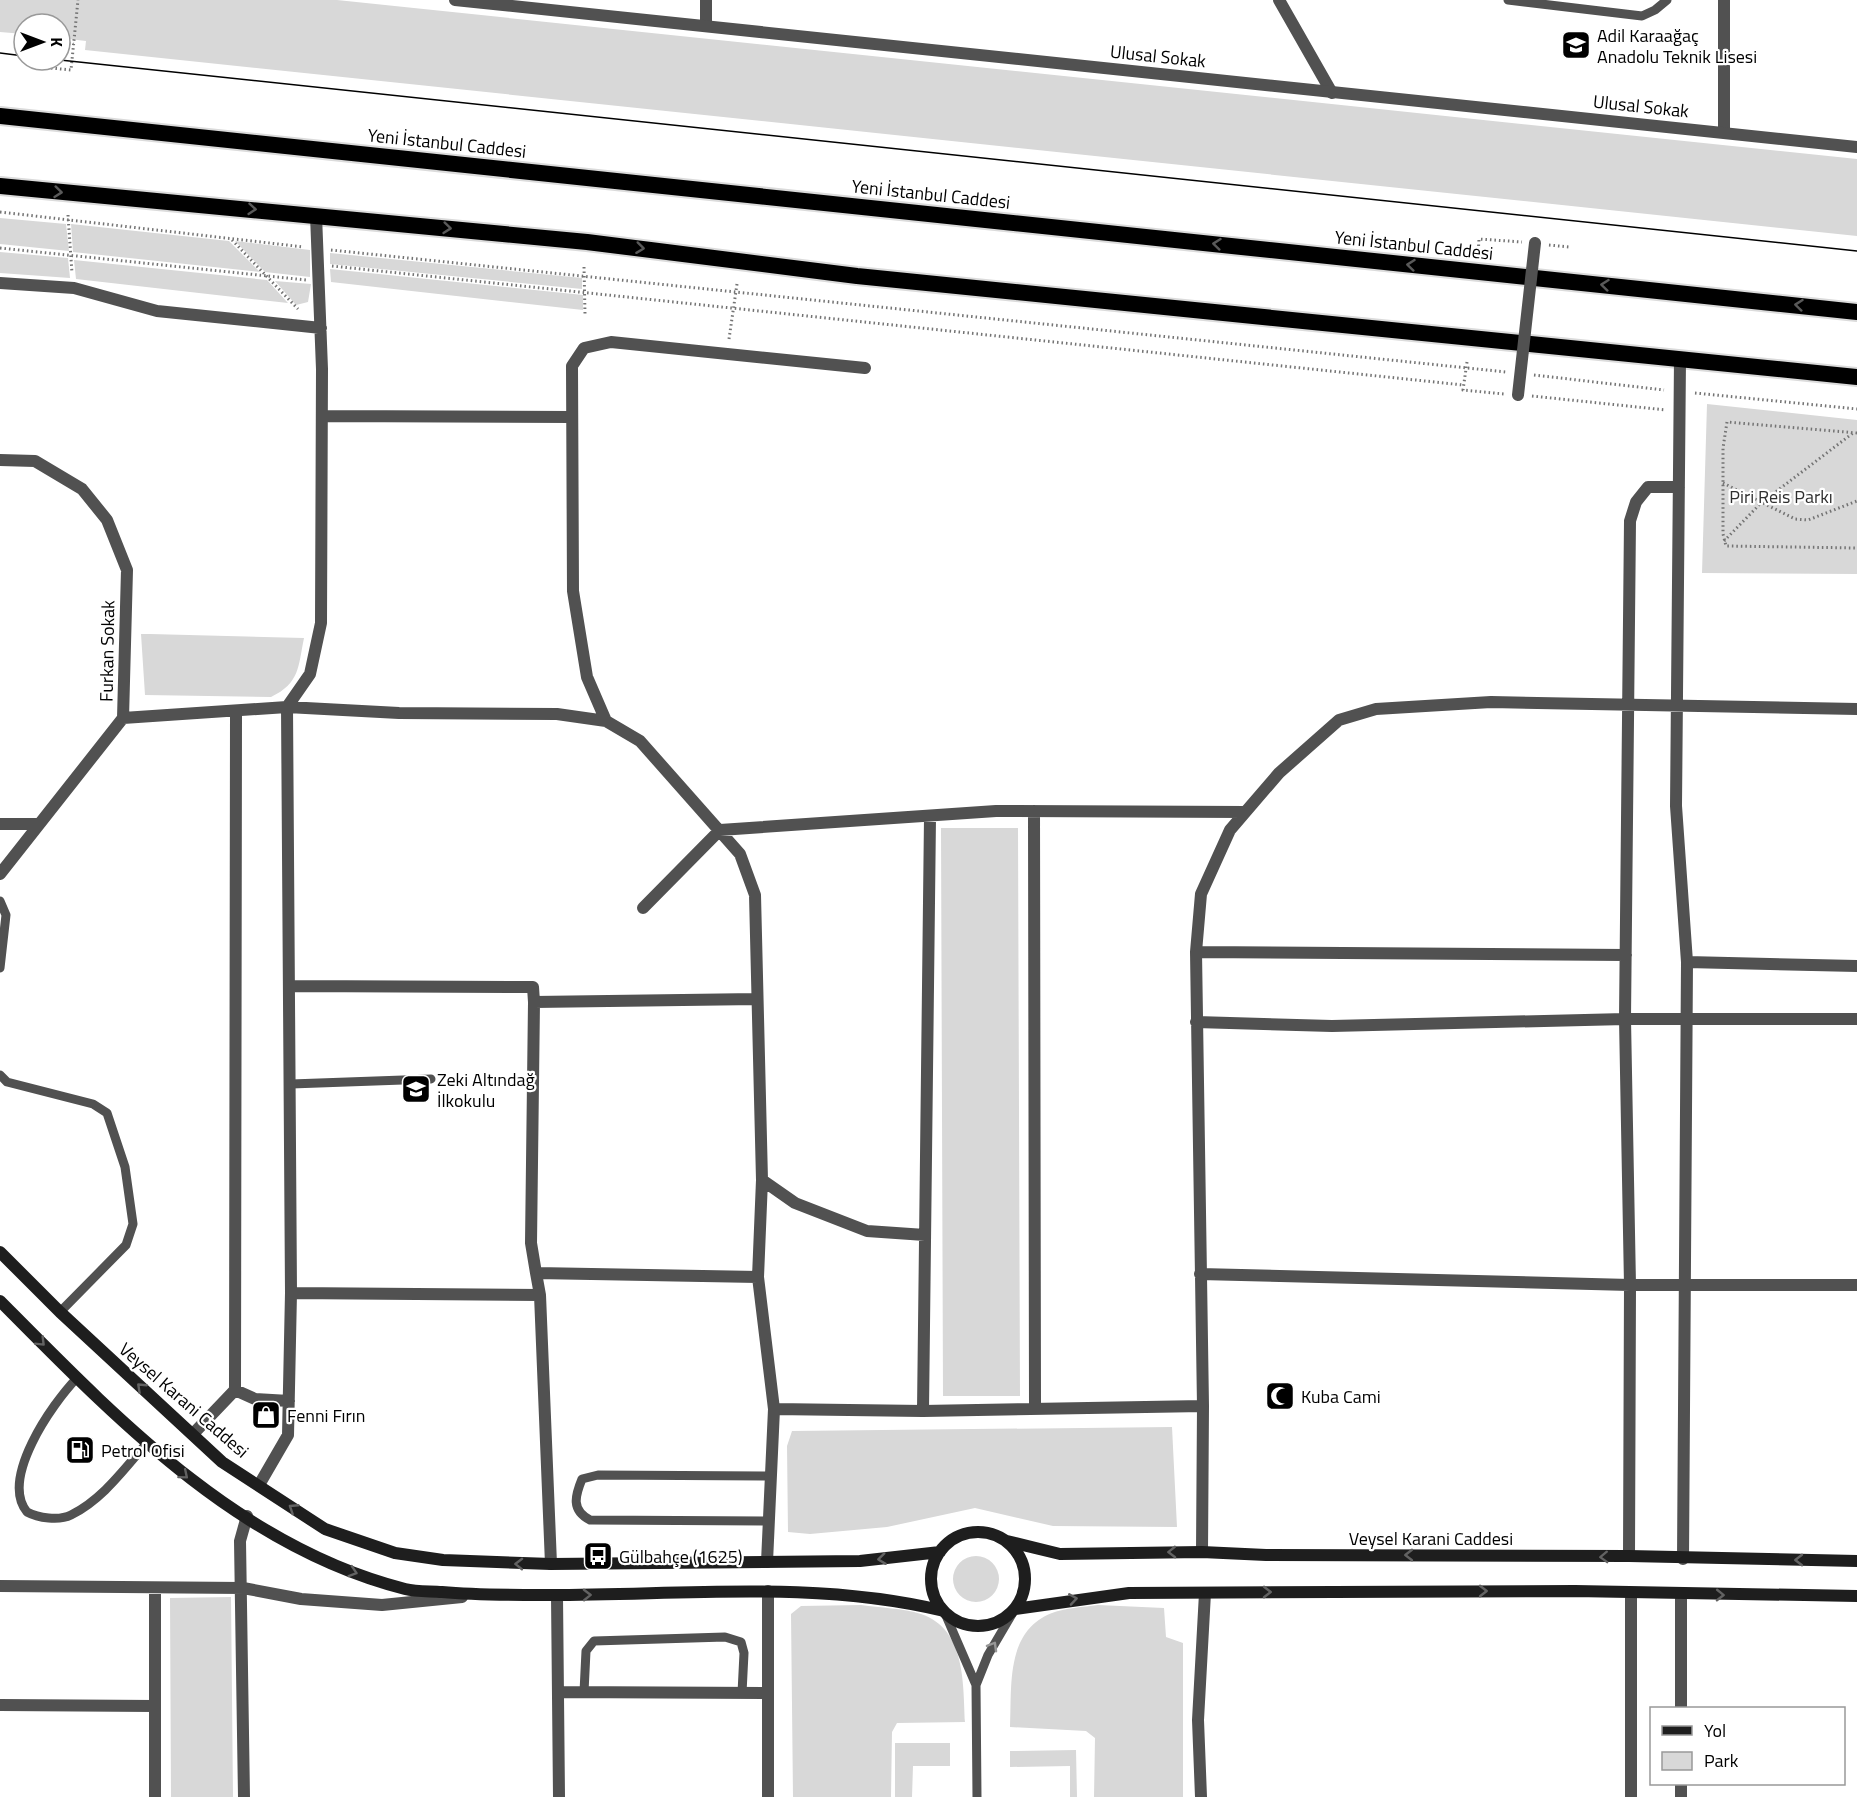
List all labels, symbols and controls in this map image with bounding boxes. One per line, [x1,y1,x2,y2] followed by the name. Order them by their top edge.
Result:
[12,12,72,72] north arrow
[1597,22,1757,70] place label: Adil Karaağaç Anadolu Teknik Lisesi
[1560,29,1592,61] school or university icon: Adil Karaağaç Anadolu Teknik Lisesi
[45,37,69,47] text: K
[1109,38,1208,74] street label: Ulusal Sokak
[1592,88,1691,124] street label: Ulusal Sokak
[366,121,528,165] street label: Yeni İstanbul Caddesi
[850,172,1012,216] street label: Yeni İstanbul Caddesi
[54,185,63,198] one-way arrow
[248,202,257,215] one-way arrow
[442,221,451,234] one-way arrow
[1333,223,1495,267] street label: Yeni İstanbul Caddesi
[1212,238,1222,251] one-way arrow
[636,242,645,254] one-way arrow
[1406,259,1416,272] one-way arrow
[1600,279,1609,292] one-way arrow
[1794,300,1803,312] one-way arrow
[1729,483,1833,510] park label: Piri Reis Parkı
[93,600,121,702] street label: Furkan Sokak
[437,1066,535,1114] place label: Zeki Altındağ İlkokulu
[400,1073,432,1105] school or university icon: Zeki Altındağ İlkokulu
[34,1335,45,1346] one-way arrow
[113,1336,255,1464] street label: Veysel Karani Caddesi
[1264,1380,1296,1412] mosque icon: Kuba Cami
[137,1383,148,1394] one-way arrow
[1301,1383,1381,1410] place label: Kuba Cami
[250,1399,282,1431] shop icon: Fenni Fırın
[287,1402,365,1429] place label: Fenni Fırın
[64,1434,96,1466] fuel station icon: Petrol Ofisi
[101,1437,185,1464] place label: Petrol Ofisi
[177,1467,188,1478] one-way arrow
[289,1504,300,1515] one-way arrow
[1349,1525,1513,1552] street label: Veysel Karani Caddesi
[582,1540,614,1572] bus stop icon: Gülbahçe (1625)
[619,1543,743,1570] place label: Gülbahçe (1625)
[1167,1546,1176,1558] one-way arrow
[1404,1549,1413,1561] one-way arrow
[1599,1550,1608,1563] one-way arrow
[877,1552,886,1564] one-way arrow
[1794,1554,1803,1566] one-way arrow
[515,1557,524,1570] one-way arrow
[347,1565,358,1577] one-way arrow
[1263,1585,1272,1598] one-way arrow
[1479,1585,1488,1597] one-way arrow
[582,1589,591,1601] one-way arrow
[1716,1589,1725,1601] one-way arrow
[1068,1594,1077,1606] one-way arrow
[986,1642,997,1652] one-way arrow
[1650,1707,1845,1785] legend
[1704,1717,1726,1744] text: Yol
[1704,1747,1739,1774] text: Park

